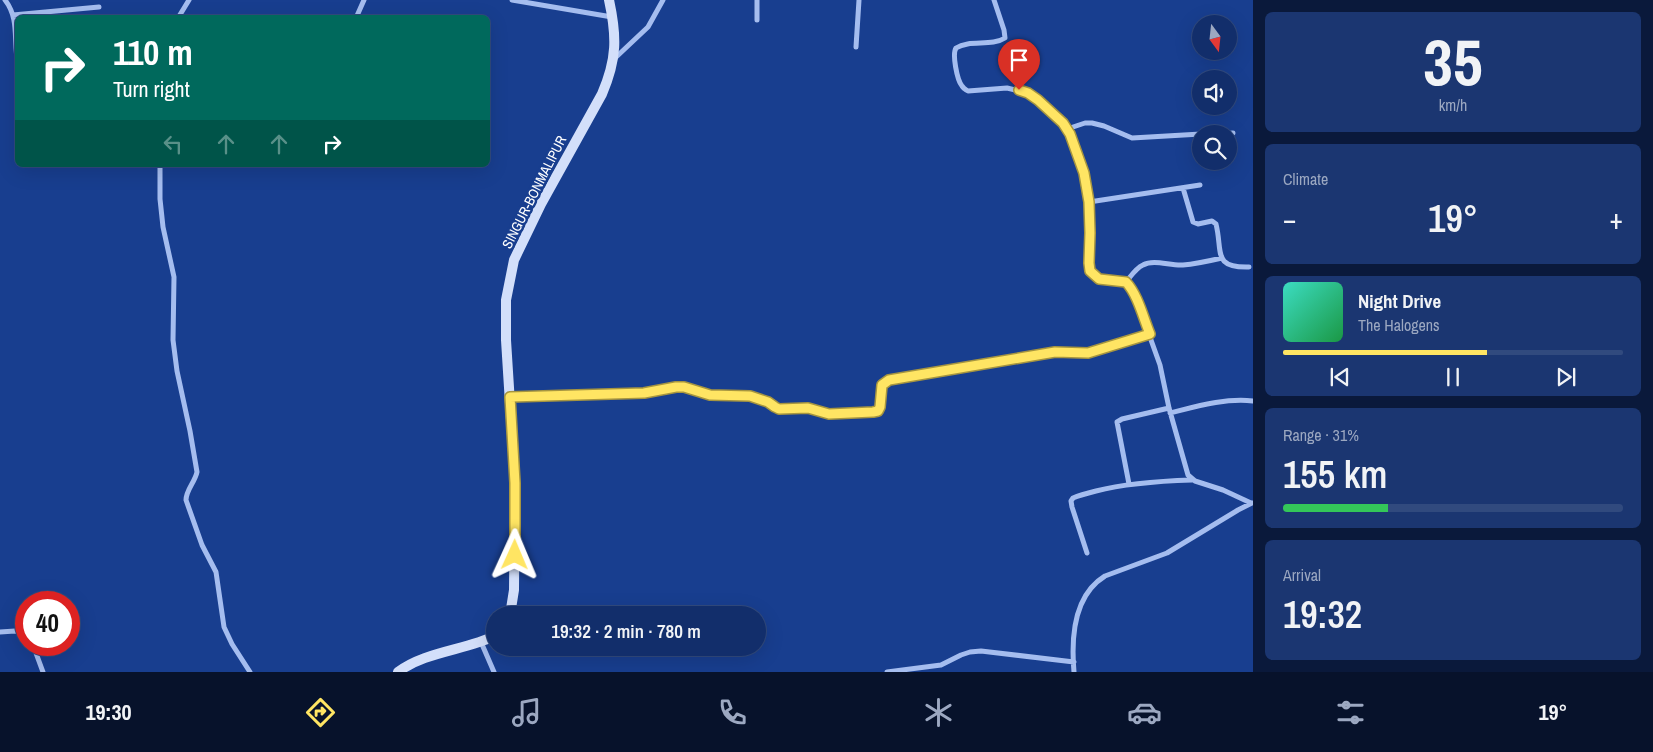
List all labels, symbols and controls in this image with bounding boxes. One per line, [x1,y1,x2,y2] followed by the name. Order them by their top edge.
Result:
[1192,15,1238,60] north arrow
[1192,15,1237,170] map controls
[1423,18,1483,105] text: 35
[113,29,193,76] text: 110 m
[30,35,95,100] icon: right
[998,39,1040,90] pin
[1005,46,1033,74] icon: arrive
[1192,70,1237,115] button: sound
[113,74,190,104] text: Turn right
[1439,94,1467,116] text: km/h
[1192,125,1237,170] button: search
[159,130,187,158] icon: left
[212,130,240,158] icon: ahead
[265,130,293,158] icon: ahead
[318,130,346,158] icon: right
[498,132,570,252] street label: SINGUR-BONMALIPUR
[1283,168,1328,190] text: Climate
[1428,193,1478,244] text: 19°
[1283,200,1296,238] text: −
[1610,200,1623,238] text: +
[1358,288,1441,314] text: Night Drive
[1358,314,1440,336] text: The Halogens
[1326,363,1354,391] icon: previous
[1439,363,1467,391] icon: pause
[1552,363,1580,391] icon: next
[1283,424,1359,446] text: Range · 31%
[1283,449,1387,500] text: 155 km
[488,528,540,580] position arrow
[1283,564,1321,586] text: Arrival
[1283,589,1362,640] text: 19:32
[15,591,80,656] speed limit sign: 40
[551,618,701,644] text: 19:32 · 2 min · 780 m
[303,695,338,730] icon: directions
[509,695,544,730] icon: music
[715,695,750,730] icon: phone
[921,695,956,730] icon: climate
[1127,695,1162,730] icon: car
[1333,695,1368,730] icon: filters
[85,697,132,727] text: 19:30
[1539,697,1567,727] text: 19°

